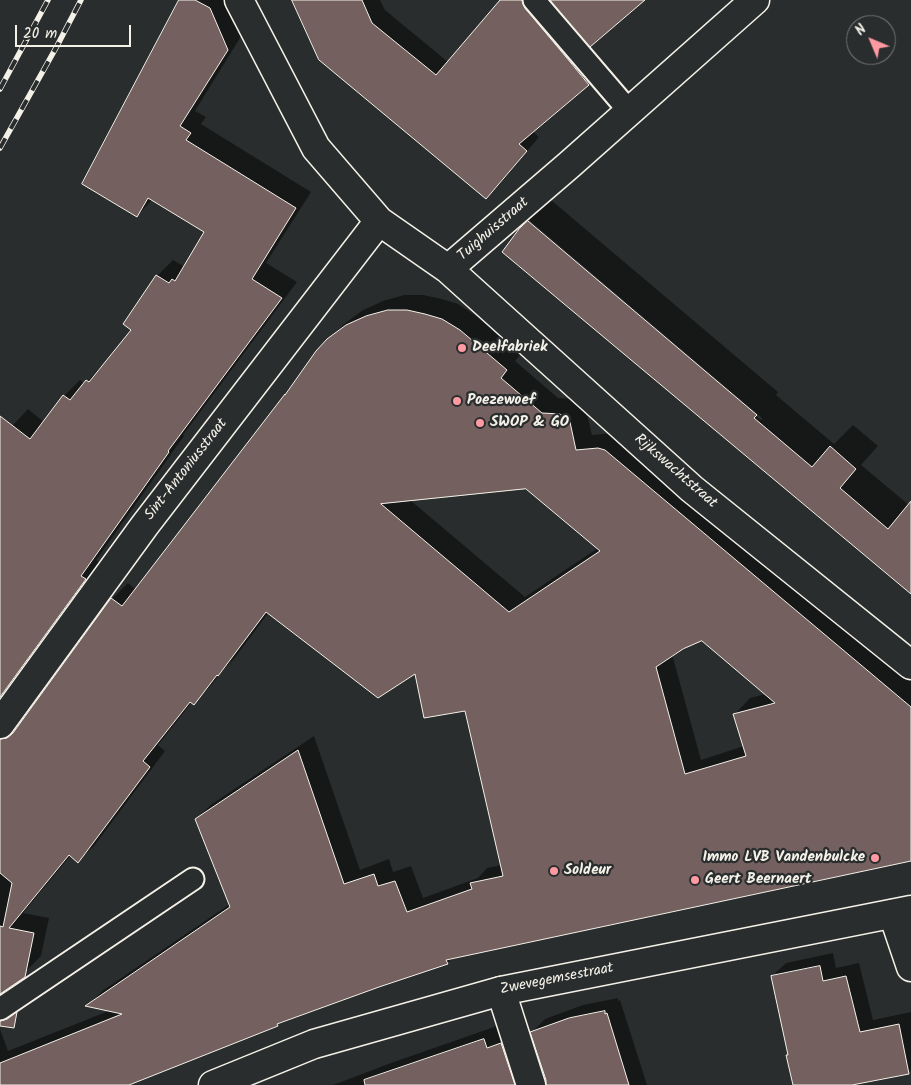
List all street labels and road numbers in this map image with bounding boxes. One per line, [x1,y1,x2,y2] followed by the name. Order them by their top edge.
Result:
[455,194,533,266] street label: Tuighuisstraat
[142,416,232,524] street label: Sint-Antoniusstraat
[630,431,720,513] street label: Rijkswachtstraat
[499,960,615,1000] street label: Zwevegemsestraat

